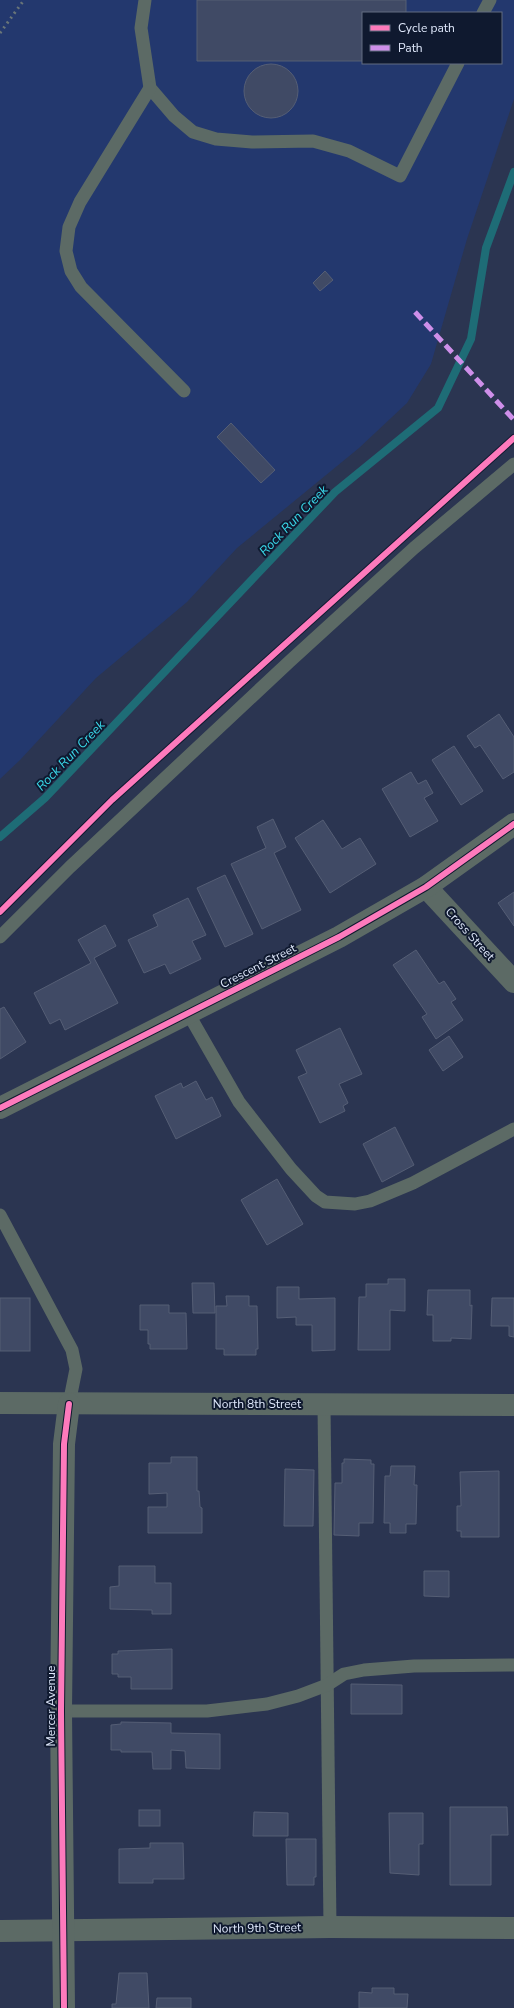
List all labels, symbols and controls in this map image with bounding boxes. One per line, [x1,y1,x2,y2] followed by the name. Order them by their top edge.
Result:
[362,12,502,64] legend
[398,20,455,36] text: Cycle path
[398,40,423,56] text: Path
[255,481,332,560] water label: Rock Run Creek
[32,716,109,795] water label: Rock Run Creek
[442,904,499,965] street label: Cross Street
[217,940,299,992] street label: Crescent Street
[213,1396,302,1412] street label: North 8th Street
[43,1666,59,1746] street label: Mercer Avenue
[213,1919,302,1937] street label: North 9th Street

